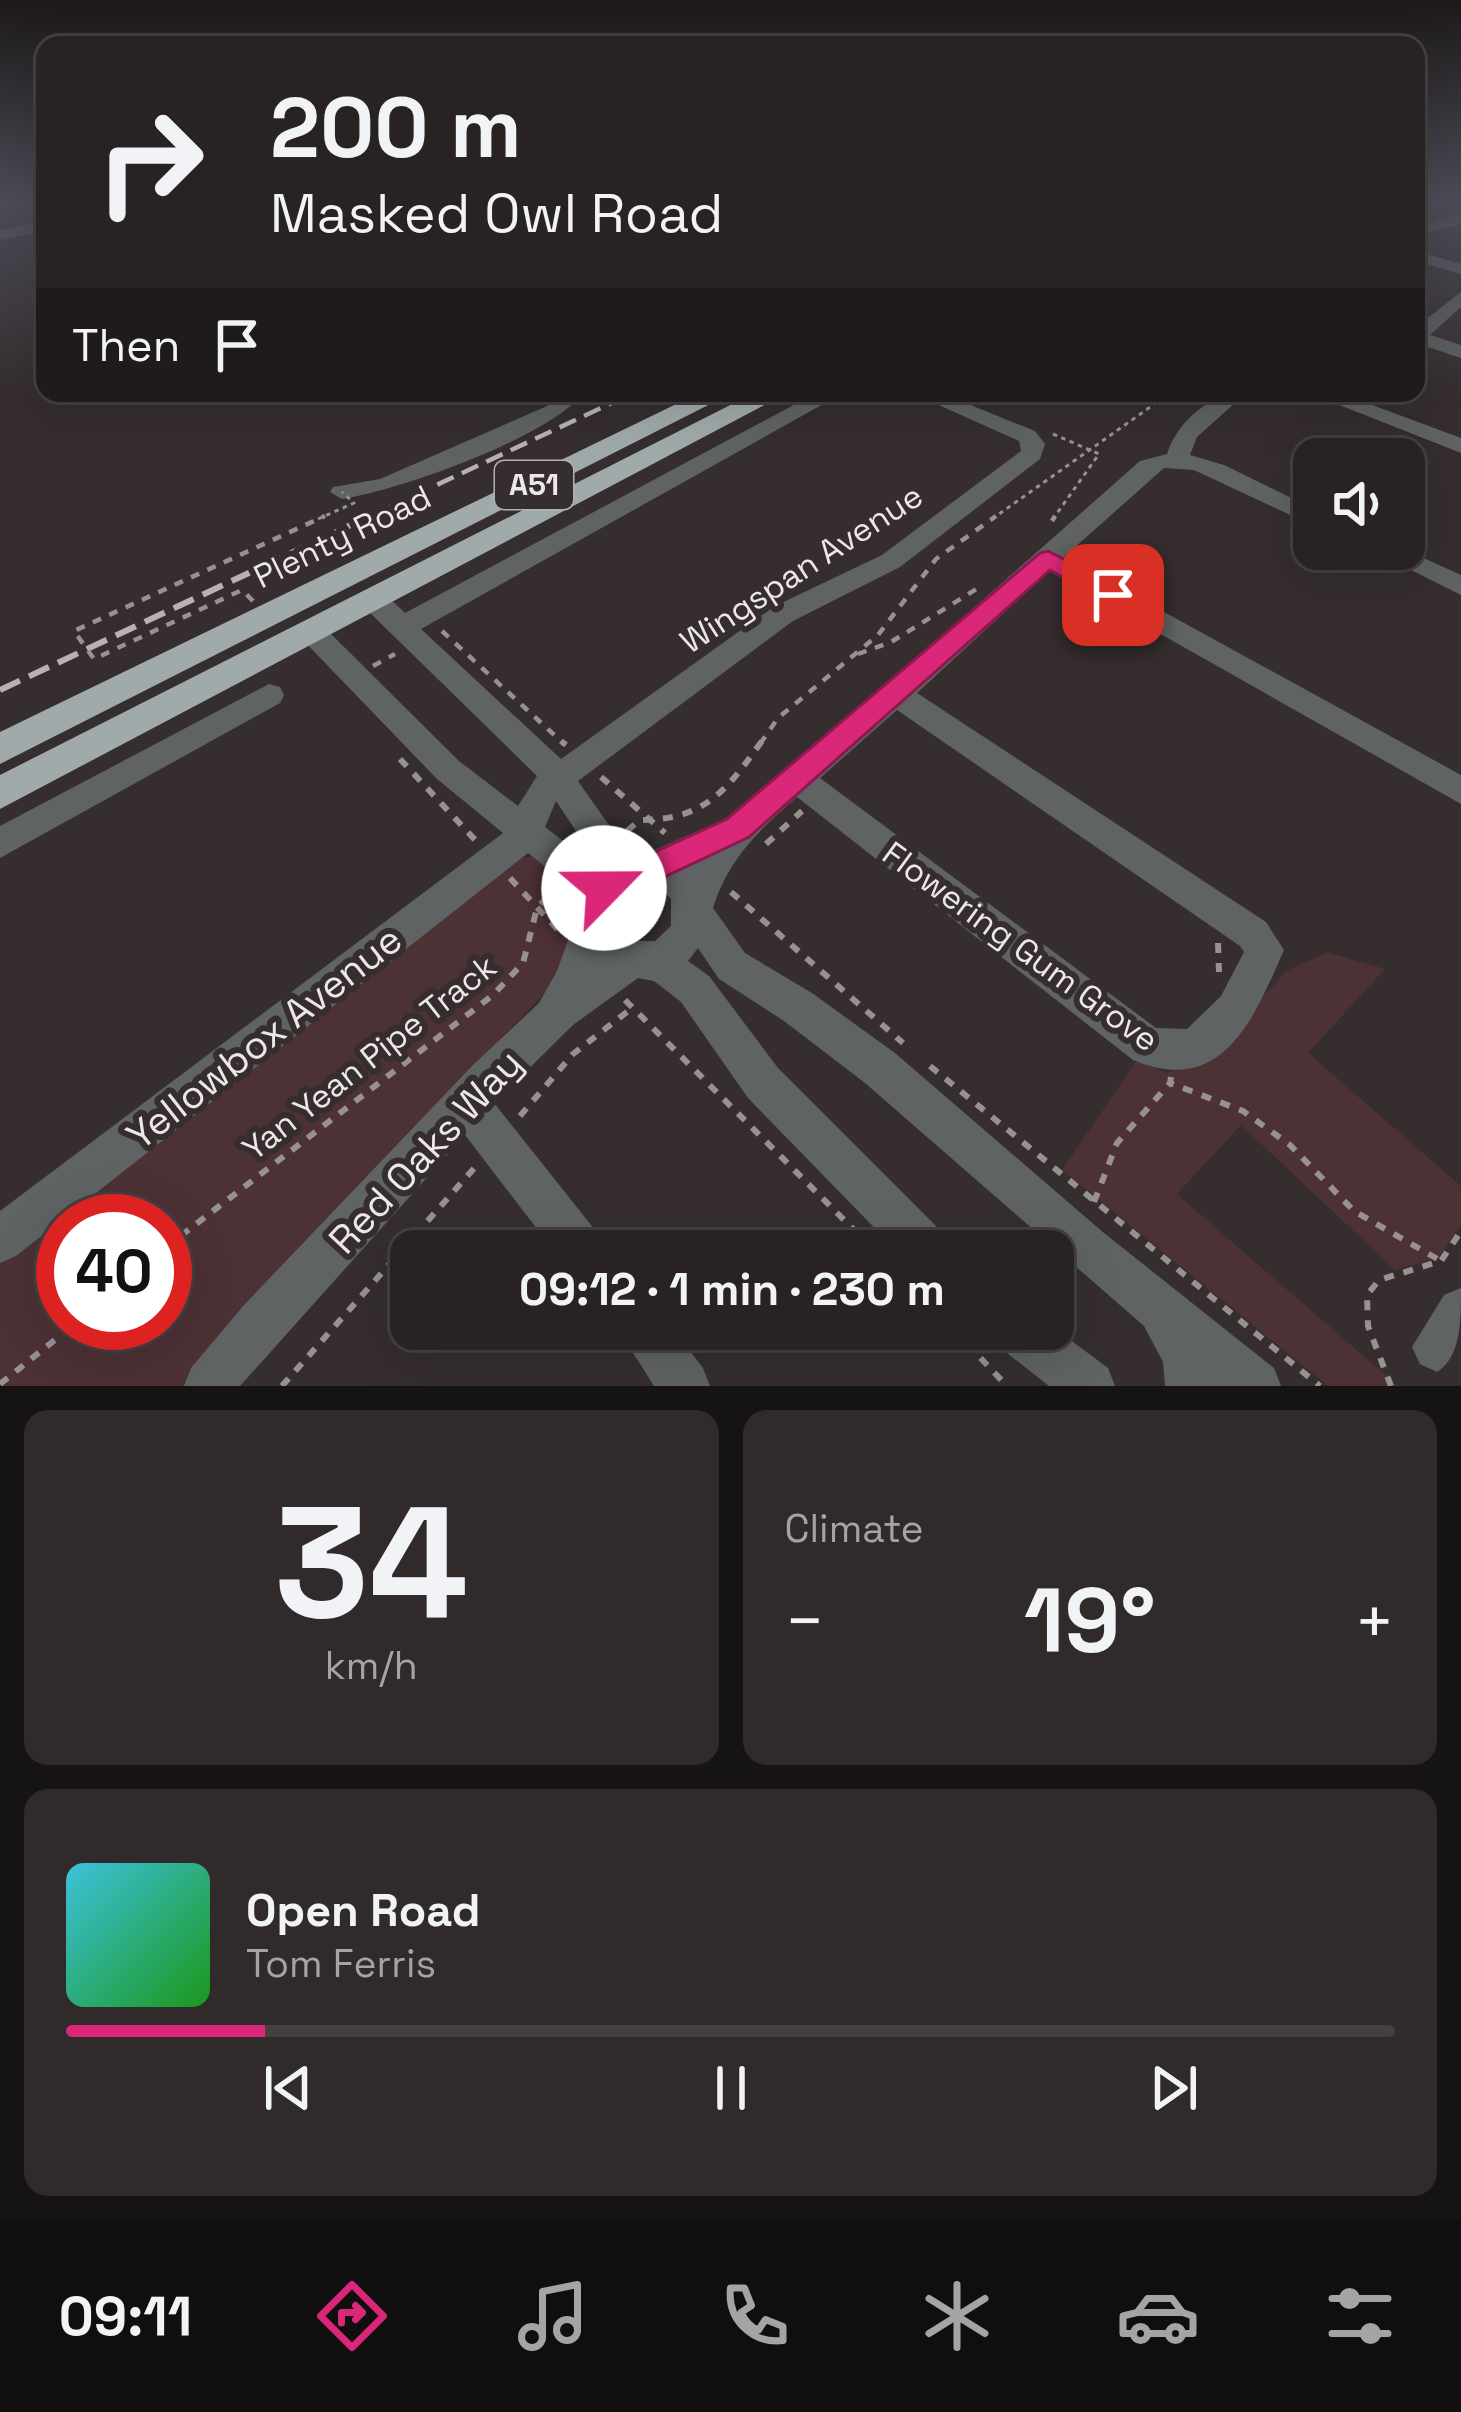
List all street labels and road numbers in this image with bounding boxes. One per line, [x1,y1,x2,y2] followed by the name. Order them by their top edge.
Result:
[495,461,573,509] road number: A51
[672,475,931,663] street label: Wingspan Avenue
[247,476,438,598] street label: Plenty Road
[874,833,1167,1061] street label: Flowering Gum Grove
[117,915,412,1160] street label: Yellowbox Avenue
[234,946,505,1170] street label: Yan Yean Pipe Track
[318,1039,533,1264] street label: Red Oaks Way

